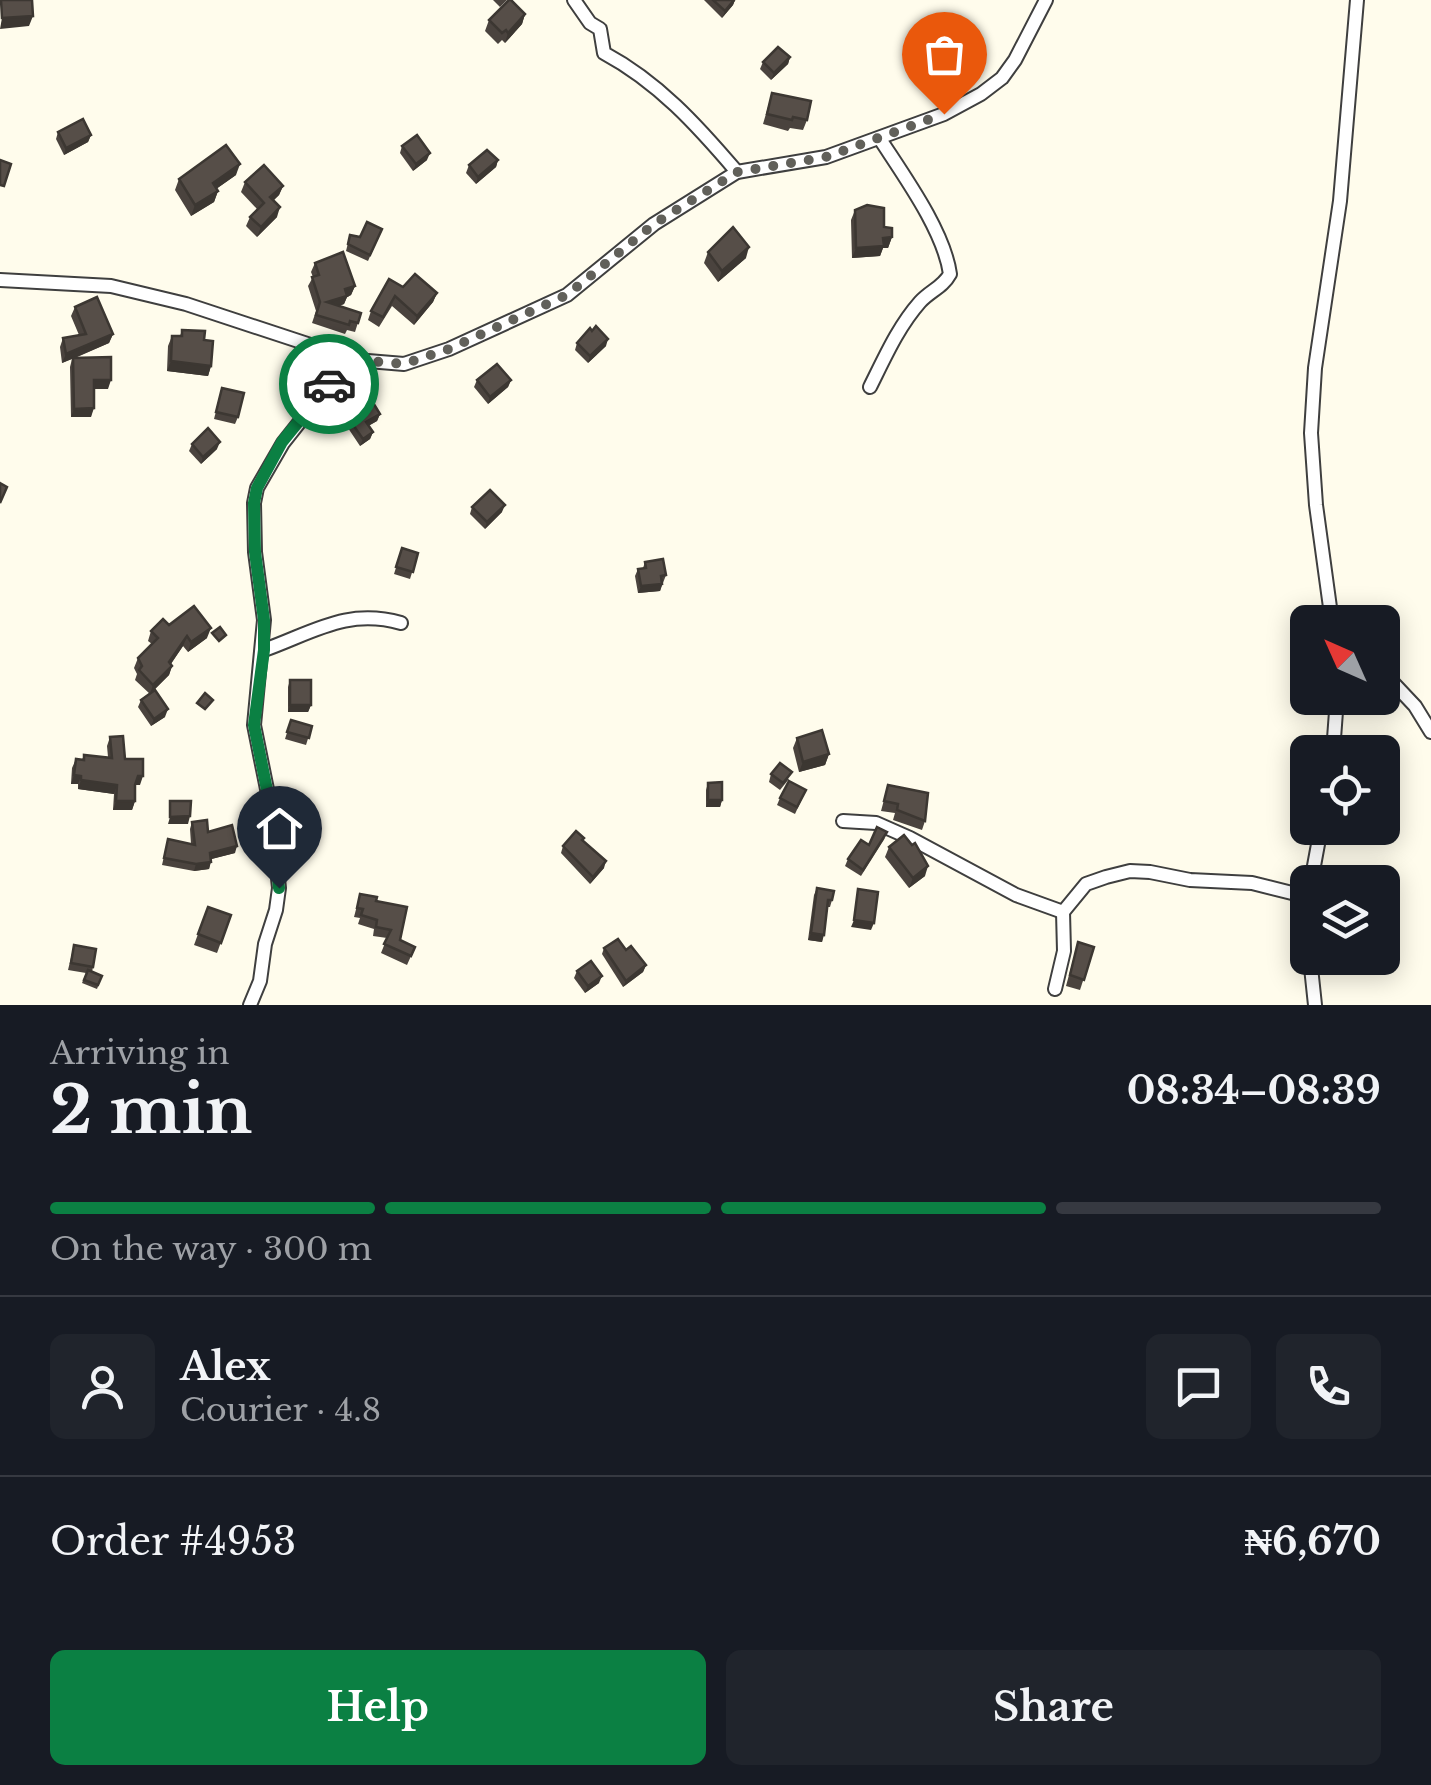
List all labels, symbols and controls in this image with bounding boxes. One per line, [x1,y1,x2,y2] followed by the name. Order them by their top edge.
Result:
[902,12,987,115] pin
[917,27,972,82] icon: bag
[279,334,379,434] courier
[302,357,357,412] icon: car
[1290,605,1400,715] north arrow
[1290,605,1400,975] map controls
[1290,735,1400,845] button: locate
[237,786,322,889] pin
[252,801,307,856] icon: home
[1290,865,1400,975] button: layers
[50,1033,229,1073] text: Arriving in
[1127,1067,1381,1114] text: 08:34–08:39
[50,1070,252,1151] text: 2 min
[50,1229,372,1269] text: On the way · 300 m
[50,1334,155,1439] button: person
[1146,1334,1251,1439] button: chat
[1276,1334,1381,1439] button: phone
[180,1343,271,1390] text: Alex
[180,1390,381,1430] text: Courier · 4.8
[50,1518,296,1565] text: Order #4953
[1245,1518,1381,1565] text: ₦6,670
[50,1650,706,1765] button: Help
[726,1650,1381,1765] button: Share

